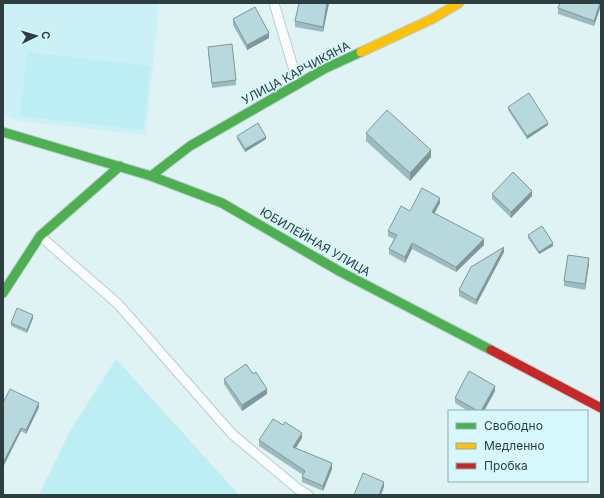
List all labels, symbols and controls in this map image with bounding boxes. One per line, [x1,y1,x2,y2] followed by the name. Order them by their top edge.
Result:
[16,16,56,56] north arrow
[39,30,53,40] text: С
[239,38,352,107] street label: УЛИЦА КАРЧИКЯНА
[257,204,373,279] street label: ЮБИЛЕЙНАЯ УЛИЦА
[448,410,588,482] legend
[484,418,543,433] text: Свободно
[484,438,545,453] text: Медленно
[484,458,528,473] text: Пробка

